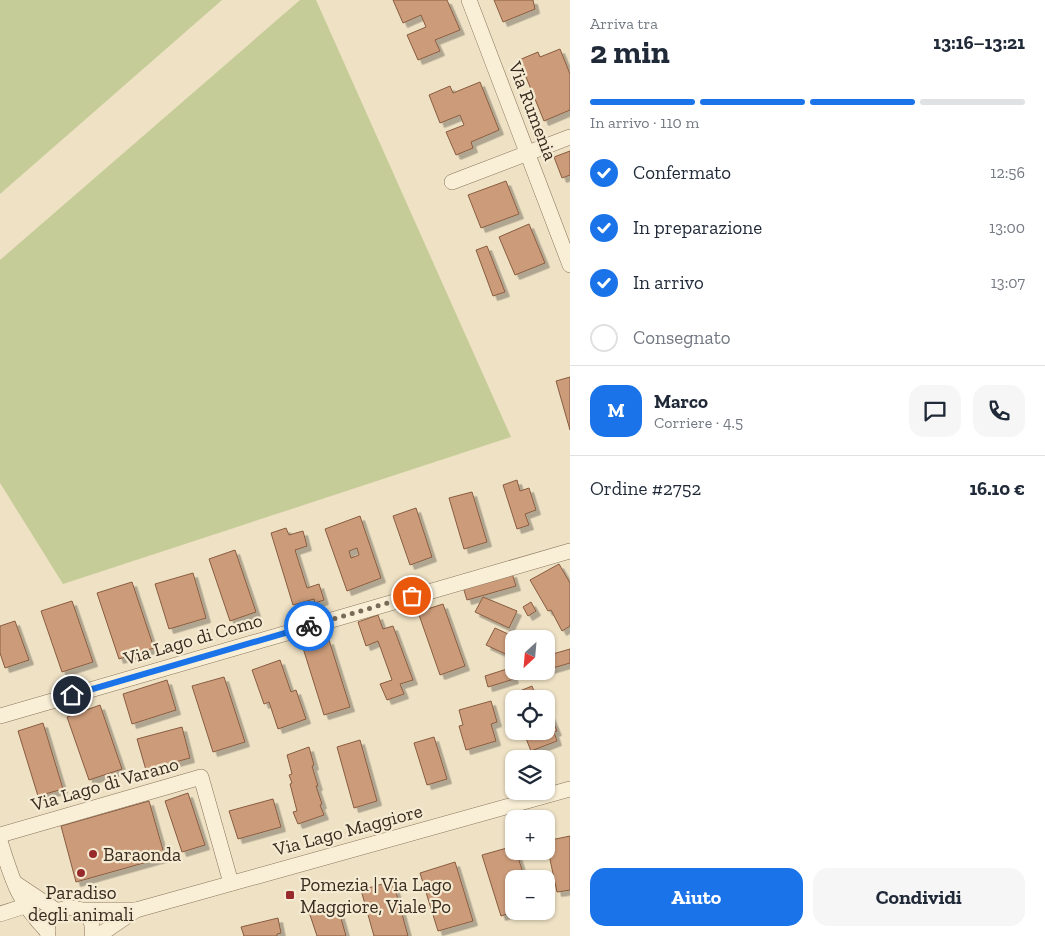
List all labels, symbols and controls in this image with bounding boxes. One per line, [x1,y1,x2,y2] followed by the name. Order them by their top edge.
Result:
[590,14,658,33] text: Arriva tra
[933,31,1025,54] text: 13:16–13:21
[590,33,670,71] text: 2 min
[503,57,562,164] street label: Via Rumenia
[590,113,699,132] text: In arrivo · 110 m
[590,159,618,187] icon: check
[633,161,731,184] text: Confermato
[990,163,1025,182] text: 12:56
[590,214,618,242] icon: check
[633,216,762,239] text: In preparazione
[989,218,1025,237] text: 13:00
[590,269,618,297] icon: check
[633,271,704,294] text: In arrivo
[991,273,1025,292] text: 13:07
[633,326,730,349] text: Consegnato
[909,385,961,437] button: chat
[973,385,1025,437] button: phone
[654,390,708,413] text: Marco
[607,399,625,422] text: M
[654,413,743,432] text: Corriere · 4.5
[590,477,701,500] text: Ordine #2752
[969,477,1025,500] text: 16.10 €
[391,575,433,617] pin
[398,582,426,610] icon: bag
[284,601,334,651] courier
[120,608,265,670] street label: Via Lago di Como
[295,612,323,640] icon: bike
[505,630,555,680] north arrow
[505,630,555,920] map controls
[51,674,93,716] pin
[58,681,86,709] icon: home
[505,690,555,740] button: locate
[505,750,555,800] button: layers
[28,752,182,816] street label: Via Lago di Varano
[270,799,425,861] street label: Via Lago Maggiore
[505,810,555,860] button: +
[103,843,181,866] place label: Baraonda
[87,848,99,860] marker: Baraonda
[75,867,87,879] marker: Paradiso degli animali
[590,868,803,926] button: Aiuto
[813,868,1025,926] button: Condividi
[505,870,555,920] button: −
[300,873,452,918] place label: Pomezia | Via Lago Maggiore, Viale Po
[28,881,134,926] place label: Paradiso degli animali
[284,889,296,901] marker: Pomezia | Via Lago Maggiore, Viale Po

